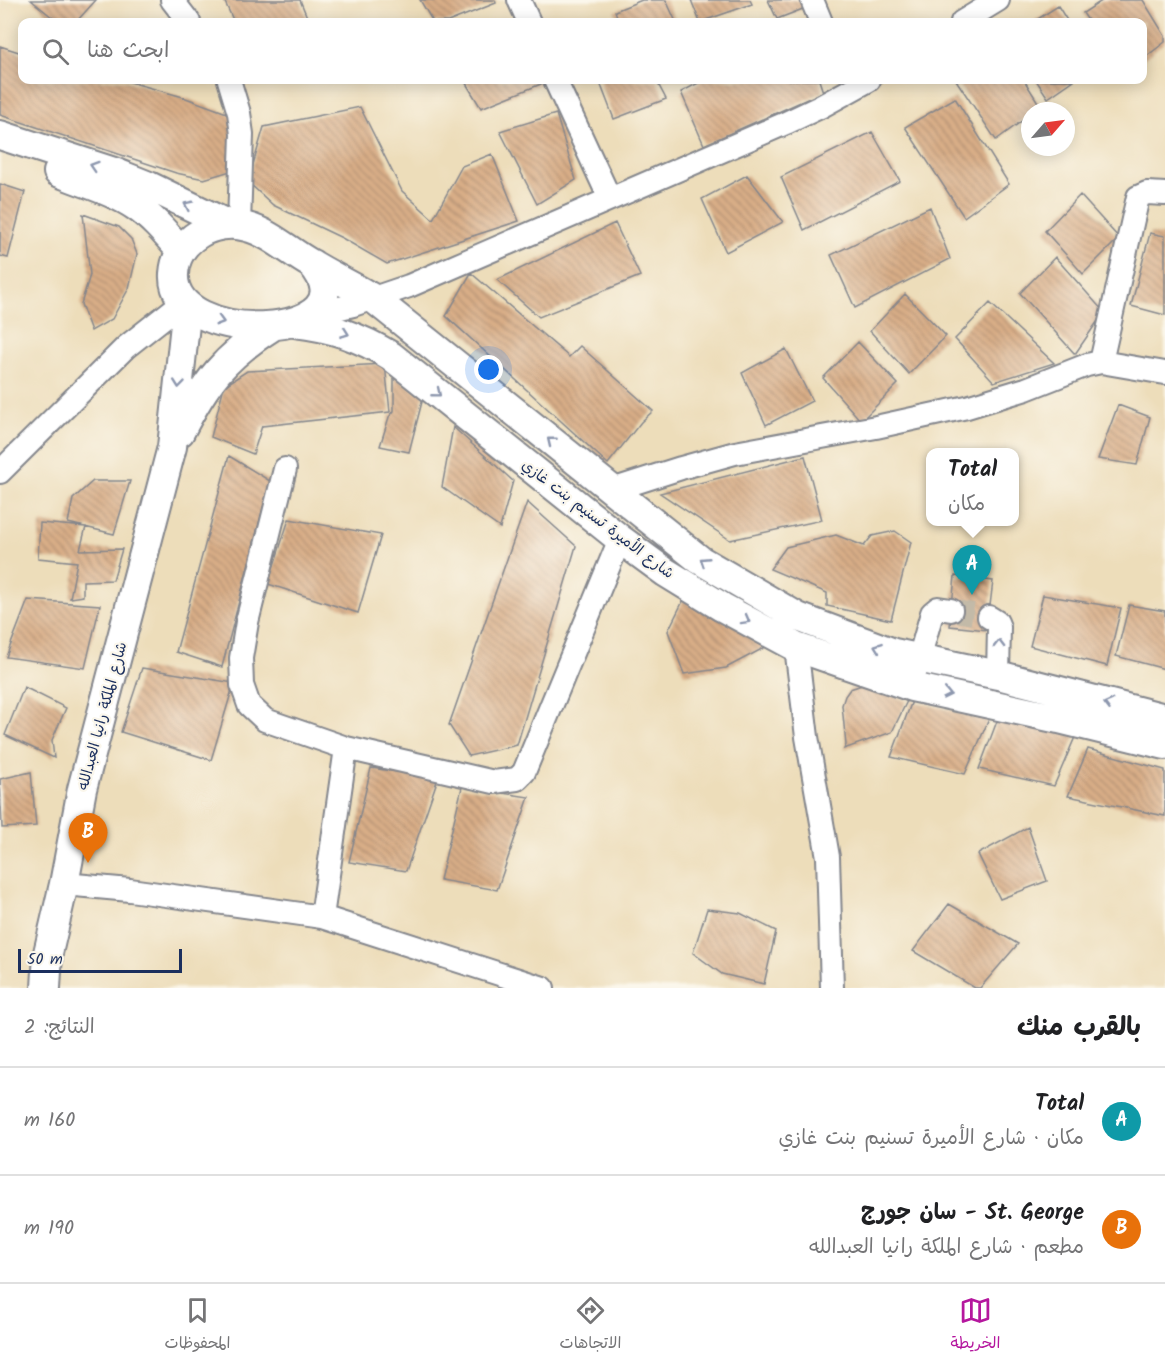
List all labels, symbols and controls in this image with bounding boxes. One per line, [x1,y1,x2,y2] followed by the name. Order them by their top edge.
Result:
[18,18,1147,84] search box
[87,34,169,69] text: ابحث هنا
[39,35,72,68] icon: search
[1021,102,1075,156] north arrow
[89,160,100,173] one-way arrow
[183,201,194,212] one-way arrow
[214,314,225,326] one-way arrow
[340,326,350,339] one-way arrow
[474,355,503,384] your location
[173,380,186,389] one-way arrow
[430,385,441,396] one-way arrow
[547,437,558,448] one-way arrow
[926,448,1019,526] popup
[948,453,997,488] text: Total
[516,454,679,585] street label: شارع الأميرة تسنيم بنت غازي
[948,489,985,521] text: مكان
[952,546,992,595] pin: A
[700,557,710,569] one-way arrow
[739,613,750,624] one-way arrow
[72,639,134,793] street label: شارع الملكة رانيا العبدالله
[993,639,1005,648] one-way arrow
[874,642,885,654] one-way arrow
[942,687,952,700] one-way arrow
[1104,698,1114,711] one-way arrow
[68,814,107,863] pin: B
[18,946,182,974] scale bar
[27,947,63,972] text: 50 m
[1017,1007,1141,1049] text: بالقرب منك
[24,1012,95,1044] text: النتائج: 2
[1035,1087,1084,1122] text: Total
[24,1105,75,1137] text: 160 m
[1115,1105,1128,1137] text: A
[778,1123,1084,1155] text: مكان · شارع الأميرة تسنيم بنت غازي
[861,1196,1084,1231] text: St. George - سان جورج
[24,1213,74,1245] text: 190 m
[1115,1213,1128,1245] text: B
[809,1232,1084,1264] text: مطعم · شارع الملكة رانيا العبدالله
[165,1294,230,1357] tab: المحفوظات
[560,1294,621,1357] tab: الاتجاهات
[951,1294,1000,1357] tab: الخريطة

